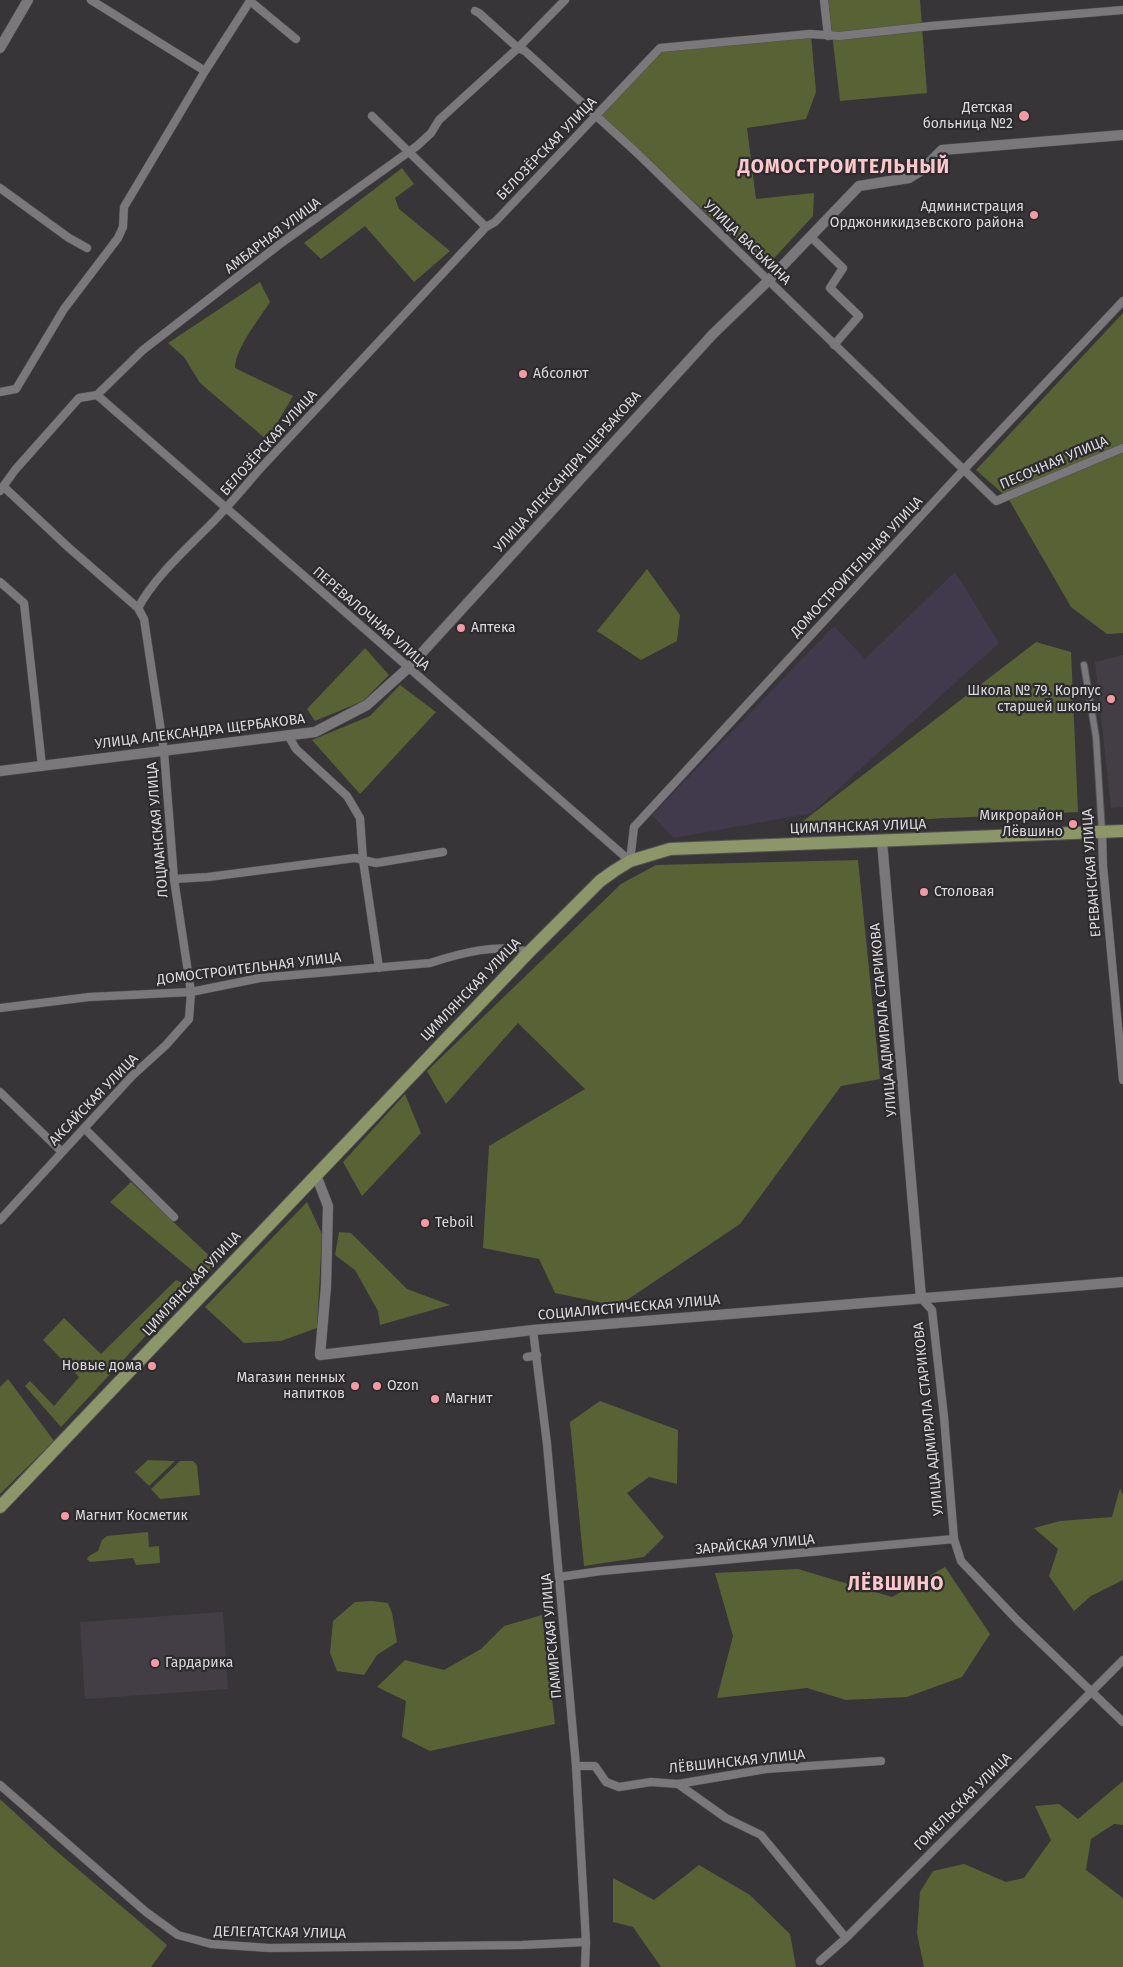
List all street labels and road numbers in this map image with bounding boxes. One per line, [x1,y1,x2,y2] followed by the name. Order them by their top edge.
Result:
[493,94,601,204] street label: БЕЛОЗЁРСКАЯ УЛИЦА
[222,194,324,278] street label: АМБАРНАЯ УЛИЦА
[700,197,794,289] street label: УЛИЦА ВАСЬКИНА
[217,387,321,499] street label: БЕЛОЗЁРСКАЯ УЛИЦА
[491,388,645,556] street label: УЛИЦА АЛЕКСАНДРА ЩЕРБАКОВА
[997,433,1111,493] street label: ПЕСОЧНАЯ УЛИЦА
[787,493,927,641] street label: ДОМОСТРОИТЕЛЬНАЯ УЛИЦА
[309,564,433,674] street label: ПЕРЕВАЛОЧНАЯ УЛИЦА
[94,711,306,753] street label: УЛИЦА АЛЕКСАНДРА ЩЕРБАКОВА
[144,761,172,899] street label: ЛОЦМАНСКАЯ УЛИЦА
[1079,808,1105,938] street label: ЕРЕВАНСКАЯ УЛИЦА
[789,816,927,838] street label: ЦИМЛЯНСКАЯ УЛИЦА
[867,922,901,1118] street label: УЛИЦА АДМИРАЛА СТАРИКОВА
[417,935,525,1045] street label: ЦИМЛЯНСКАЯ УЛИЦА
[156,949,342,989] street label: ДОМОСТРОИТЕЛЬНАЯ УЛИЦА
[46,1051,142,1149] street label: АКСАЙСКАЯ УЛИЦА
[139,1228,245,1340] street label: ЦИМЛЯНСКАЯ УЛИЦА
[537,1292,721,1324] street label: СОЦИАЛИСТИЧЕСКАЯ УЛИЦА
[910,1321,948,1517] street label: УЛИЦА АДМИРАЛА СТАРИКОВА
[695,1531,815,1559] street label: ЗАРАЙСКАЯ УЛИЦА
[538,1573,566,1699] street label: ПАМИРСКАЯ УЛИЦА
[668,1746,806,1778] street label: ЛЁВШИНСКАЯ УЛИЦА
[911,1750,1015,1854] street label: ГОМЕЛЬСКАЯ УЛИЦА
[214,1923,346,1943] street label: ДЕЛЕГАТСКАЯ УЛИЦА

